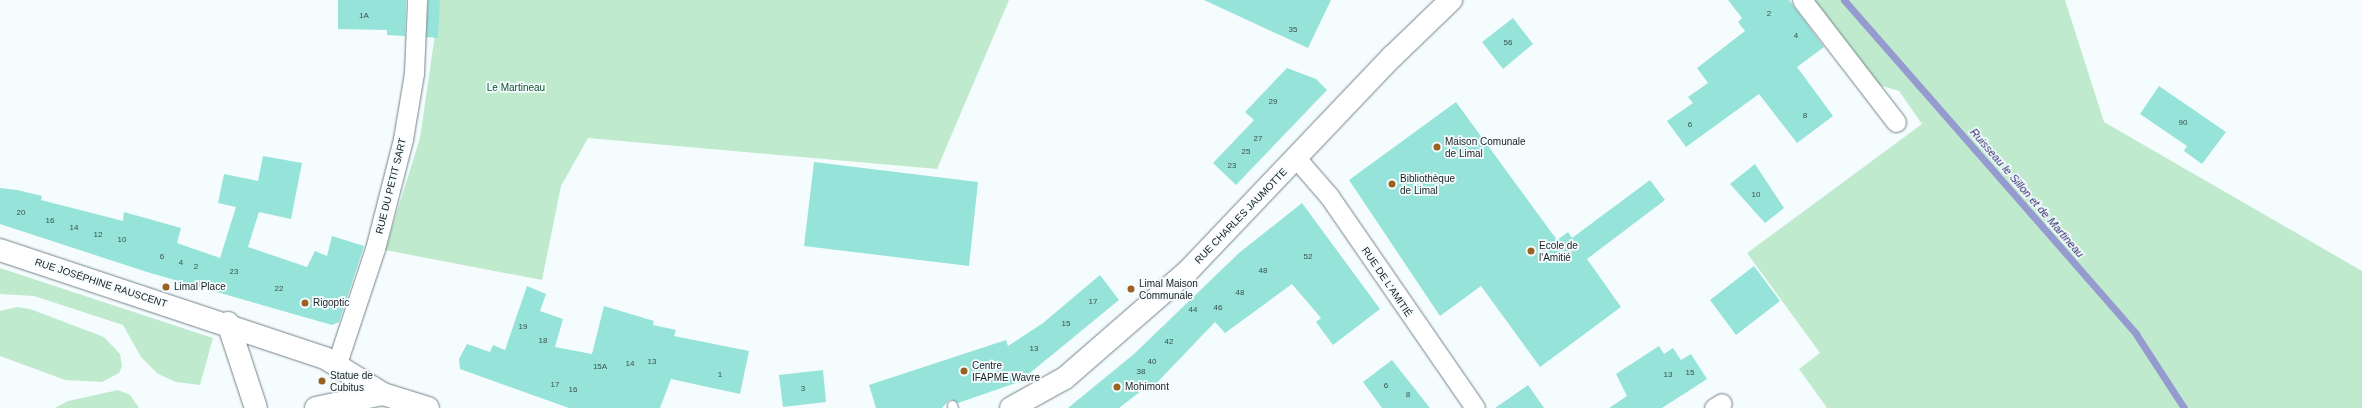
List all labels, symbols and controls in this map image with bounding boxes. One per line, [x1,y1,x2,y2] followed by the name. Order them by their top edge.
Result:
[1767,9,1771,19] house number: 2
[359,11,369,21] house number: 1A
[1289,25,1297,35] house number: 35
[1794,31,1798,41] house number: 4
[1504,38,1512,48] house number: 56
[487,82,545,94] park label: Le Martineau
[1269,97,1277,107] house number: 29
[1803,111,1807,121] house number: 8
[2179,118,2187,128] house number: 90
[1688,120,1692,130] house number: 6
[1967,126,2087,260] water label: Ruisseau le Sillon et de Martineau
[1254,134,1262,144] house number: 27
[1445,135,1526,158] place label: Maison Comunale de Limal
[373,137,409,235] street label: RUE DU PETIT SART
[1432,142,1442,152] marker: Maison Comunale de Limal
[1242,147,1250,157] house number: 25
[1228,161,1236,171] house number: 23
[1192,166,1290,266] street label: RUE CHARLES JAUMOTTE
[1400,172,1455,196] place label: Bibliothèque de Limal
[1387,179,1397,189] marker: Bibliothèque de Limal
[1752,190,1760,200] house number: 10
[17,208,25,218] house number: 20
[46,216,54,226] house number: 16
[70,223,78,233] house number: 14
[94,230,102,240] house number: 12
[118,235,126,245] house number: 10
[1539,239,1578,262] place label: Ecole de l'Amitié
[1359,245,1415,319] street label: RUE DE L'AMITIÉ
[1526,246,1536,256] marker: Ecole de l'Amitié
[160,252,164,262] house number: 6
[1304,252,1312,262] house number: 52
[33,256,169,310] street label: RUE JOSÉPHINE RAUSCENT
[179,258,183,268] house number: 4
[194,262,198,272] house number: 2
[1259,266,1267,276] house number: 48
[230,267,238,277] house number: 23
[1139,277,1198,300] place label: Limal Maison Communale
[174,281,226,293] place label: Limal Place
[161,282,171,292] marker: Limal Place
[275,284,283,294] house number: 22
[1126,284,1136,294] marker: Limal Maison Communale
[1236,288,1244,298] house number: 48
[313,297,349,309] place label: Rigoptic
[1089,297,1097,307] house number: 17
[300,298,310,308] marker: Rigoptic
[1214,303,1222,313] house number: 46
[1189,305,1197,315] house number: 44
[1062,319,1070,329] house number: 15
[519,322,527,332] house number: 19
[539,336,547,346] house number: 18
[1165,337,1173,347] house number: 42
[1030,344,1038,354] house number: 13
[648,357,656,367] house number: 13
[1148,357,1156,367] house number: 40
[626,359,634,369] house number: 14
[972,359,1040,382] place label: Centre IFAPME Wavre
[593,362,607,372] house number: 15A
[959,366,969,376] marker: Centre IFAPME Wavre
[1137,367,1145,377] house number: 38
[1686,368,1694,378] house number: 15
[330,369,373,392] place label: Statue de Cubitus
[718,370,722,380] house number: 1
[1664,370,1672,380] house number: 13
[317,376,327,386] marker: Statue de Cubitus
[551,380,559,390] house number: 17
[1125,381,1169,393] place label: Mohimont
[1384,381,1388,391] house number: 6
[1112,382,1122,392] marker: Mohimont
[801,384,805,394] house number: 3
[569,385,577,395] house number: 16
[1406,390,1410,400] house number: 8

